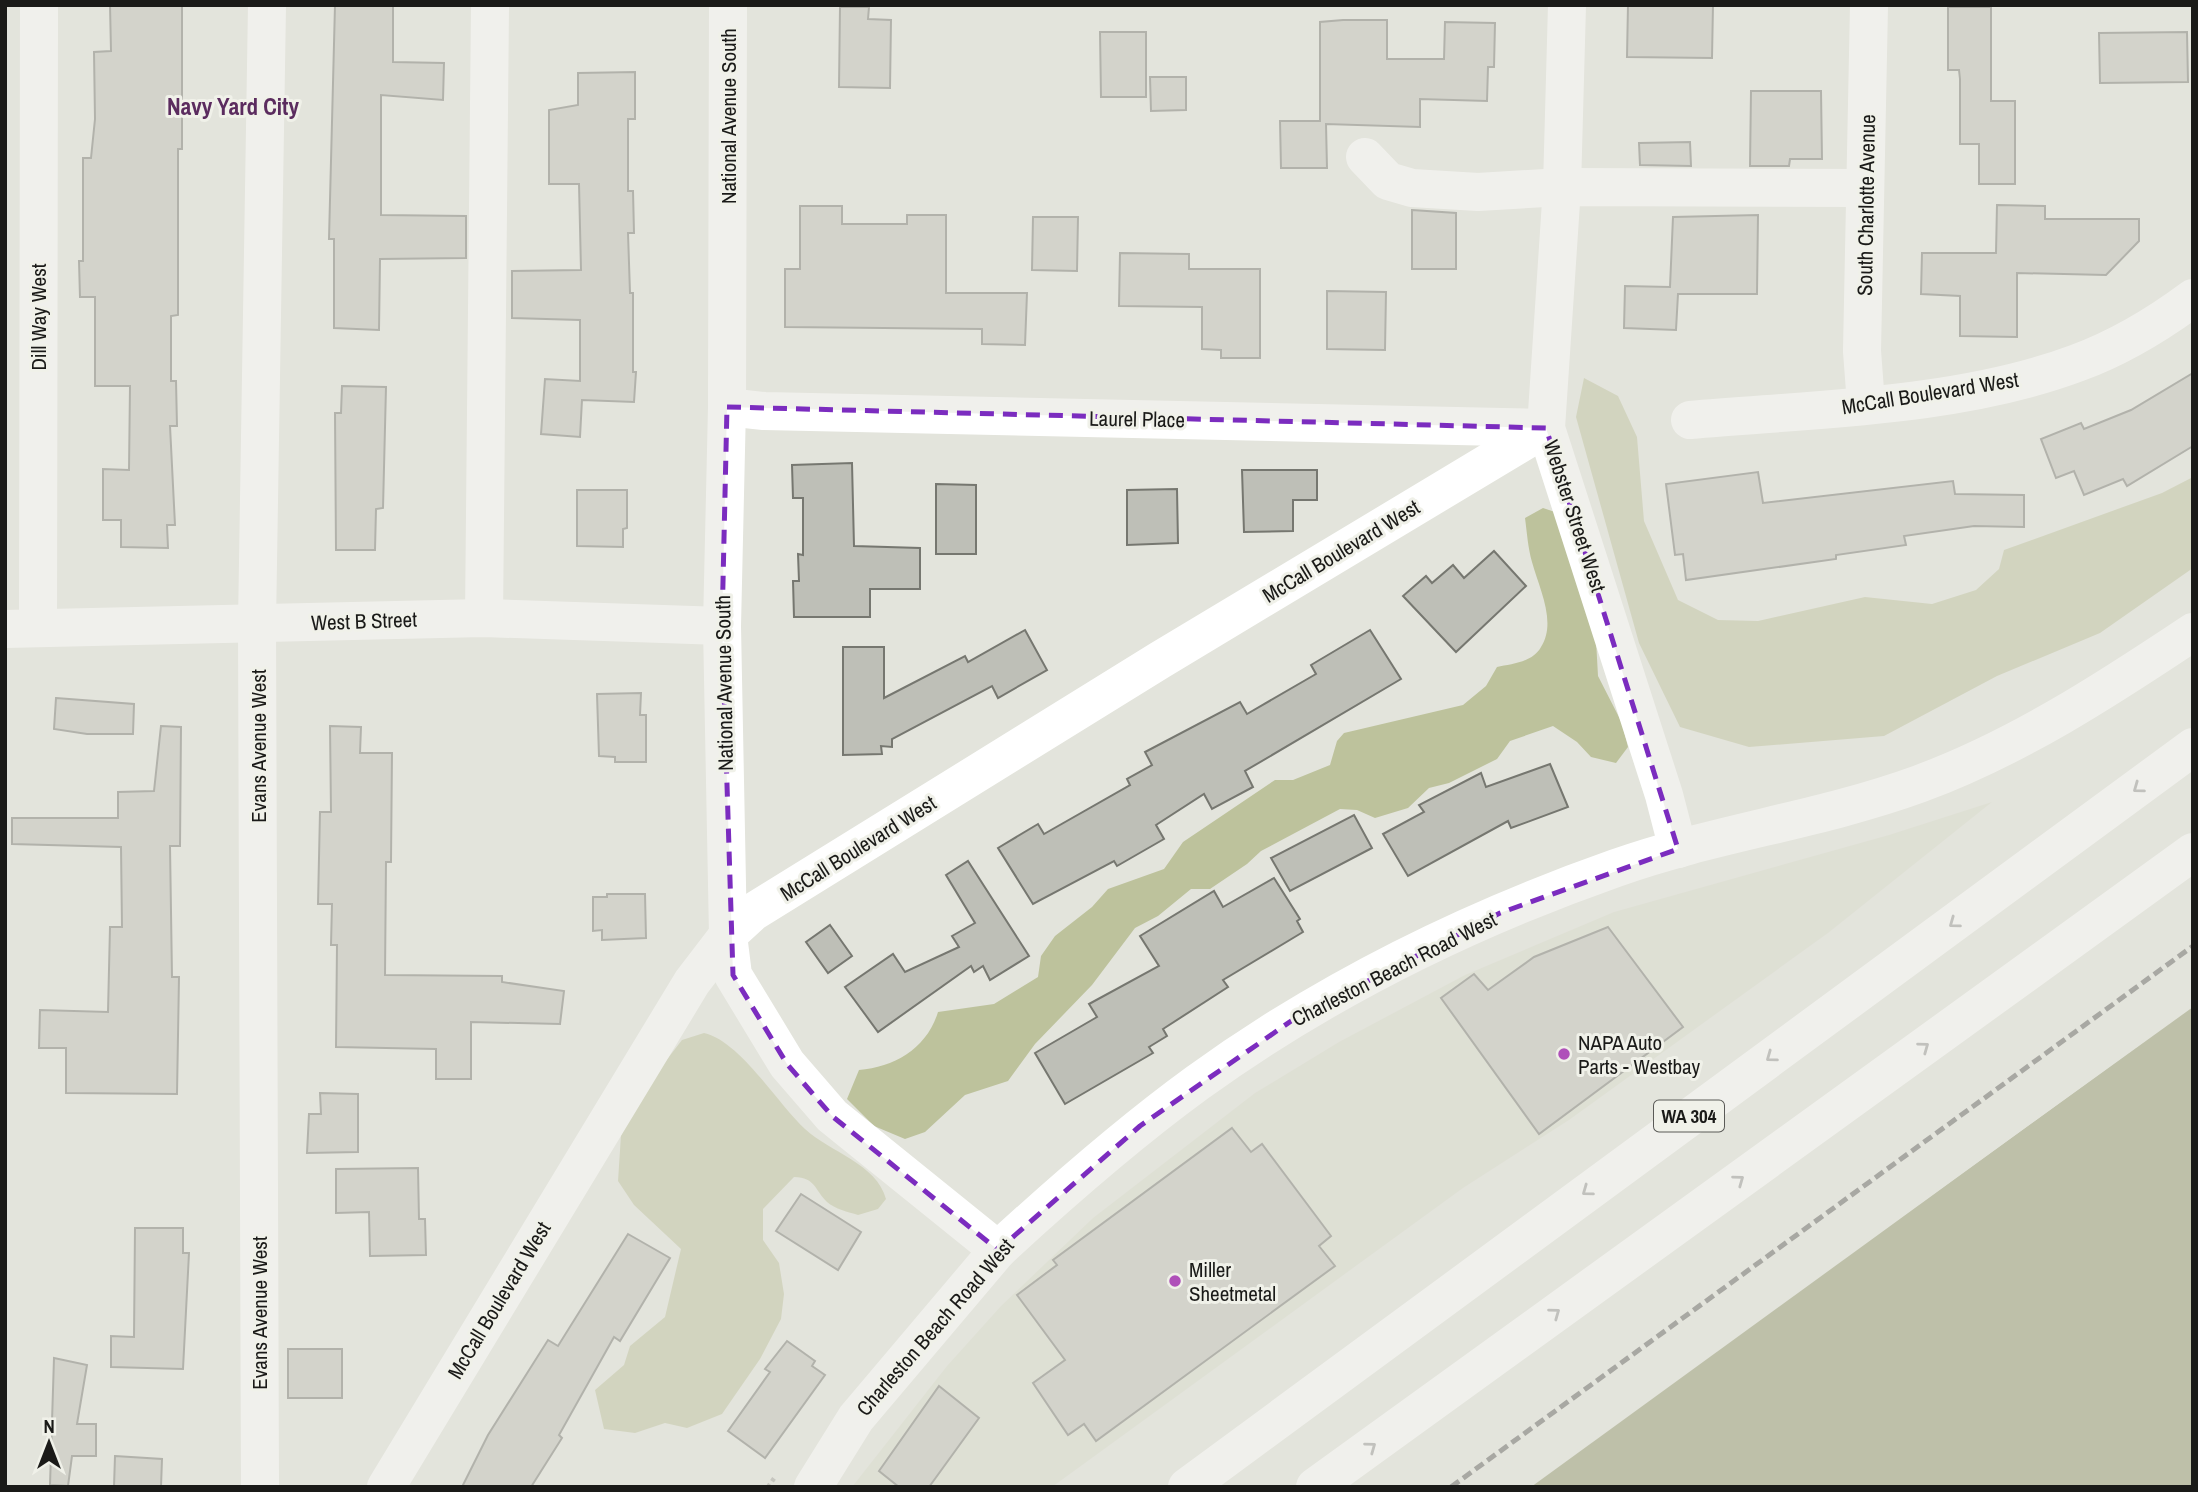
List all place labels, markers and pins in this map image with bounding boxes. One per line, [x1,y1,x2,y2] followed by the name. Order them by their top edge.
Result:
[1578,1028,1701,1081] place label: NAPA Auto Parts - Westbay
[1556,1046,1572,1062] marker: NAPA Auto Parts - Westbay
[1189,1255,1276,1308] place label: Miller Sheetmetal
[1167,1273,1183,1289] marker: Miller Sheetmetal

